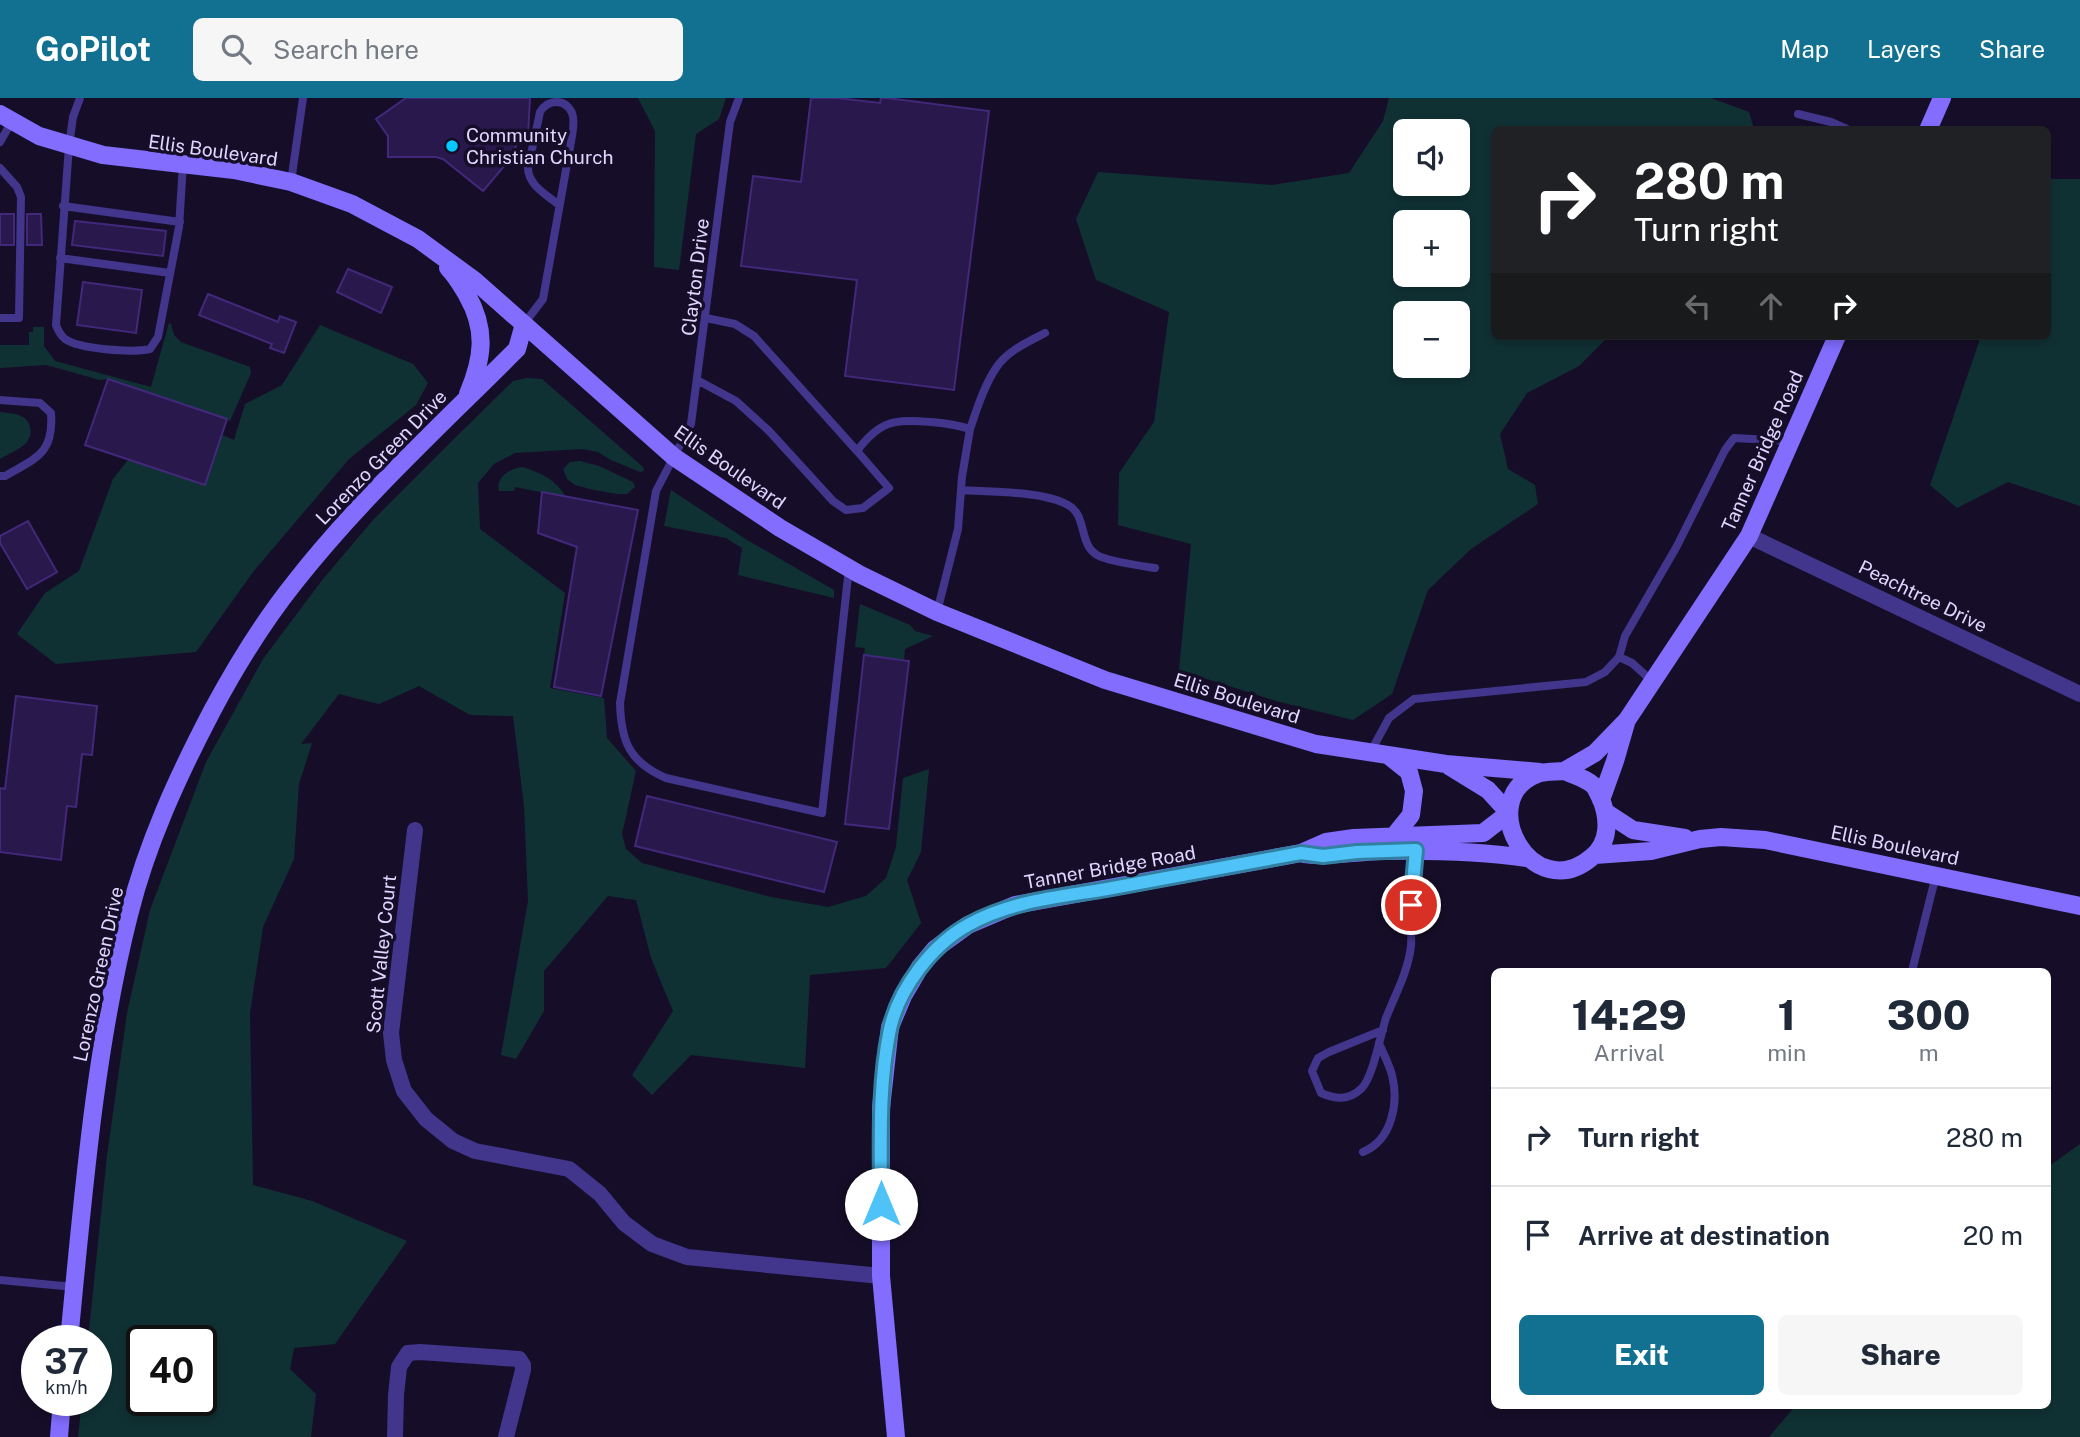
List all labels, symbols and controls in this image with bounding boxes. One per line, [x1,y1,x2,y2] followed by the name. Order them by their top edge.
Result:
[193,18,683,81] search box
[35,30,151,68] text: GoPilot
[217,30,255,68] icon: search
[273,34,419,65] text: Search here
[1780,35,1829,63] text: Map
[1867,35,1941,63] text: Layers
[1979,35,2045,63] text: Share
[1393,119,1470,378] map controls
[1393,119,1470,196] button: sound
[466,124,613,168] place label: Community Christian Church
[147,130,279,170] street label: Ellis Boulevard
[444,138,460,154] marker: Community Christian Church
[1634,152,1784,210] text: 280 m
[1519,154,1610,245] icon: right
[1393,210,1470,287] button: +
[1634,211,1779,248] text: Turn right
[677,217,713,337] street label: Clayton Drive
[1679,287,1717,325] icon: left
[1752,287,1790,325] icon: ahead
[1825,287,1863,325] icon: right
[1393,301,1470,378] button: −
[1717,367,1807,535] street label: Tanner Bridge Road
[311,385,451,529] street label: Lorenzo Green Drive
[670,421,790,513] street label: Ellis Boulevard
[1855,555,1991,637] street label: Peachtree Drive
[1171,668,1303,728] street label: Ellis Boulevard
[1829,821,1961,869] street label: Ellis Boulevard
[1023,841,1197,893] street label: Tanner Bridge Road
[362,874,400,1034] street label: Scott Valley Court
[1381,875,1441,935] pin
[69,884,127,1064] street label: Lorenzo Green Drive
[1392,886,1430,924] icon: arrive
[1571,990,1687,1039] text: 14:29
[1777,990,1796,1039] text: 1
[1887,990,1971,1039] text: 300
[1594,1039,1665,1066] text: Arrival
[1767,1039,1806,1066] text: min
[1919,1039,1939,1066] text: m
[1519,1118,1557,1156] icon: right
[1578,1122,1700,1153] text: Turn right
[1946,1122,2023,1153] text: 280 m
[844,1167,918,1241] position arrow
[1519,1216,1557,1254] icon: arrive
[1578,1220,1830,1251] text: Arrive at destination
[1963,1220,2023,1251] text: 20 m
[1519,1315,1764,1395] button: Exit
[1778,1315,2023,1395] button: Share
[126,1325,217,1416] speed limit sign: 40
[44,1341,89,1382] text: 37
[45,1377,88,1398] text: km/h

